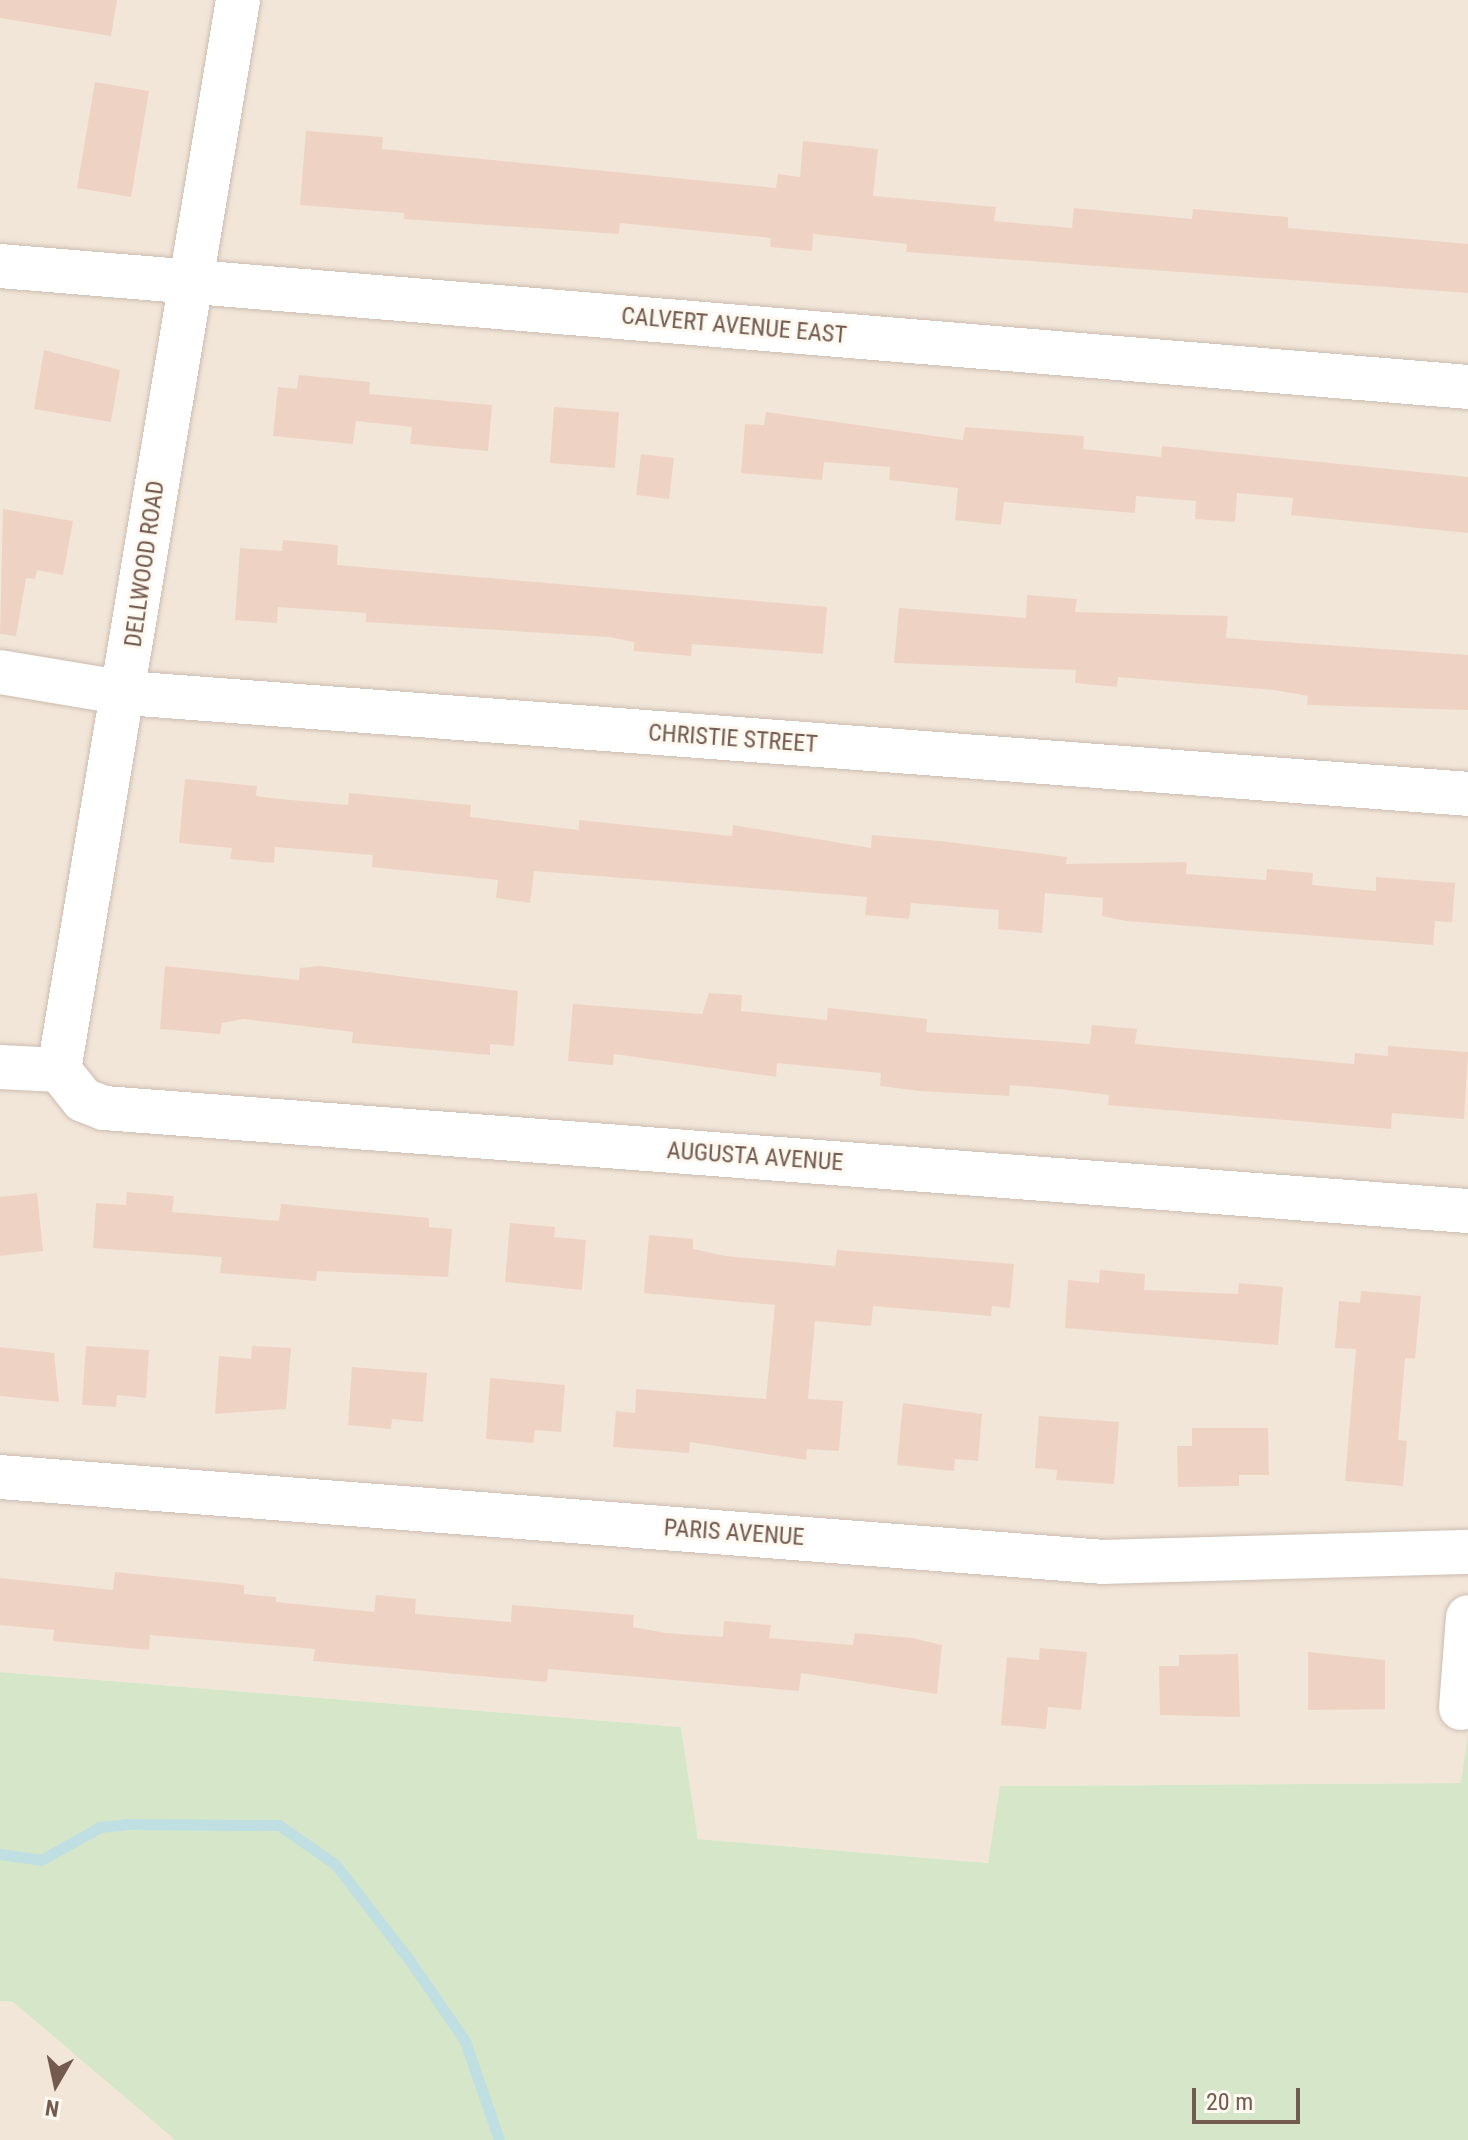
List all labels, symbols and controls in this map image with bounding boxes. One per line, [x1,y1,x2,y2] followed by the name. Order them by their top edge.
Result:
[620,302,848,350] street label: CALVERT AVENUE EAST
[119,479,171,649] street label: DELLWOOD ROAD
[647,719,819,759] street label: CHRISTIE STREET
[666,1136,844,1178] street label: AUGUSTA AVENUE
[663,1514,805,1552] street label: PARIS AVENUE
[16,2044,96,2124] north arrow
[1196,2072,1304,2122] scale bar
[1206,2088,1253,2116] text: 20 m
[44,2095,61,2122] text: N

